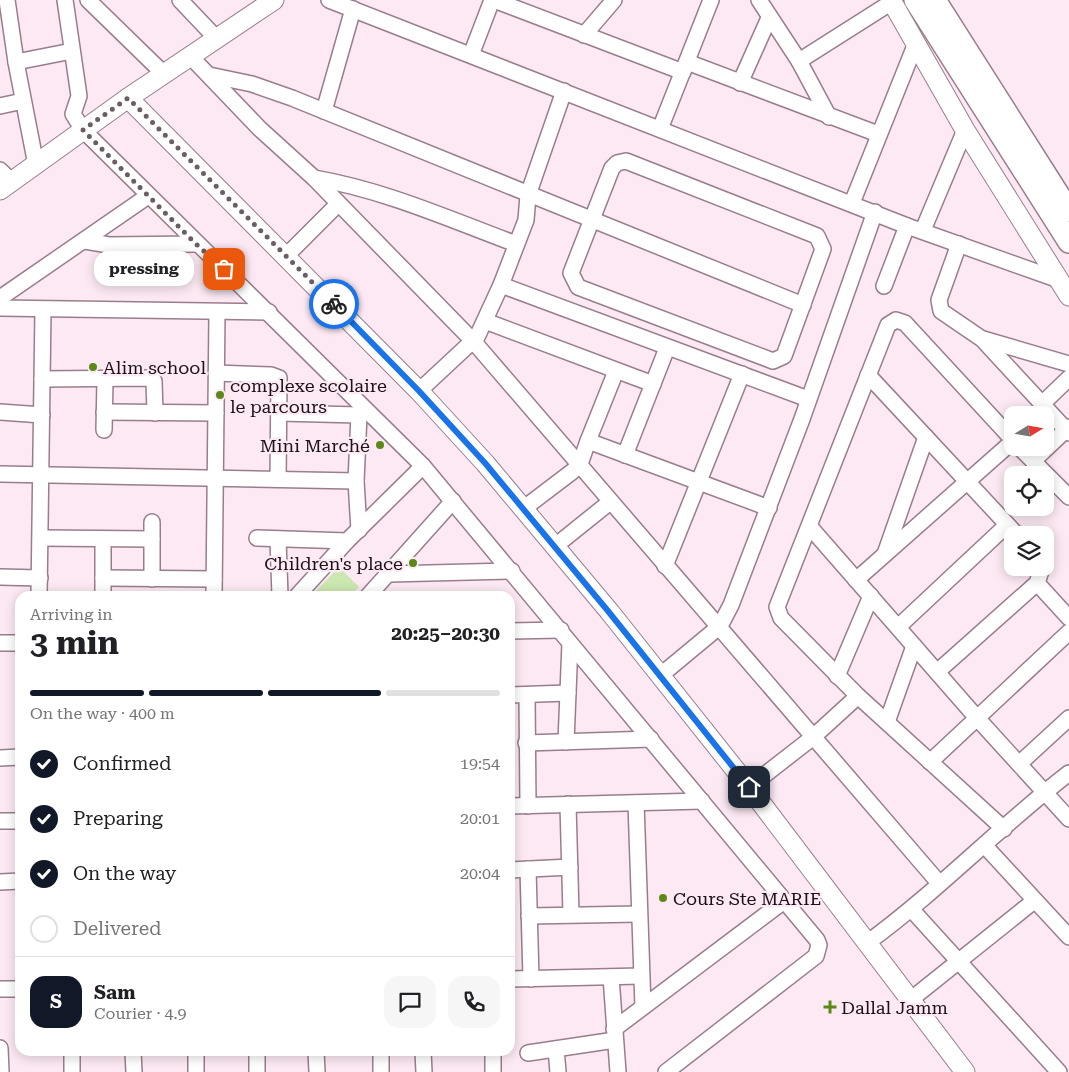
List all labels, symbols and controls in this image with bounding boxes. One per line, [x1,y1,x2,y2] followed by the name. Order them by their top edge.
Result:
[203,248,245,290] pin
[94,252,194,286] callout: pressing
[210,255,238,283] icon: bag
[109,259,179,278] text: pressing
[309,279,359,329] courier
[320,290,348,318] icon: bike
[103,357,206,378] place label: Alim school
[87,361,99,373] marker: Alim school
[230,375,387,417] place label: complexe scolaire le parcours
[214,389,226,401] marker: complexe scolaire le parcours
[1004,406,1054,456] north arrow
[1004,406,1054,576] map controls
[260,435,370,456] place label: Mini Marché
[374,439,386,451] marker: Mini Marché
[1004,466,1054,516] button: locate
[1004,526,1054,576] button: layers
[264,553,403,574] place label: Children's place
[407,557,419,569] marker: Children's place
[30,605,113,624] text: Arriving in
[391,622,500,645] text: 20:25–20:30
[30,624,119,662] text: 3 min
[30,704,175,723] text: On the way · 400 m
[30,750,58,778] icon: check
[73,752,171,775] text: Confirmed
[460,754,500,773] text: 19:54
[728,766,770,808] pin
[735,773,763,801] icon: home
[30,805,58,833] icon: check
[73,807,163,830] text: Preparing
[460,809,500,828] text: 20:01
[30,860,58,888] icon: check
[73,862,176,885] text: On the way
[460,864,500,883] text: 20:04
[673,888,821,909] place label: Cours Ste MARIE
[657,892,669,904] marker: Cours Ste MARIE
[73,917,161,940] text: Delivered
[384,976,436,1028] button: chat
[448,976,500,1028] button: phone
[94,981,136,1004] text: Sam
[50,990,62,1013] text: S
[841,997,948,1018] place label: Dallal Jamm
[823,1000,837,1014] marker: Dallal Jamm
[94,1004,187,1023] text: Courier · 4.9

